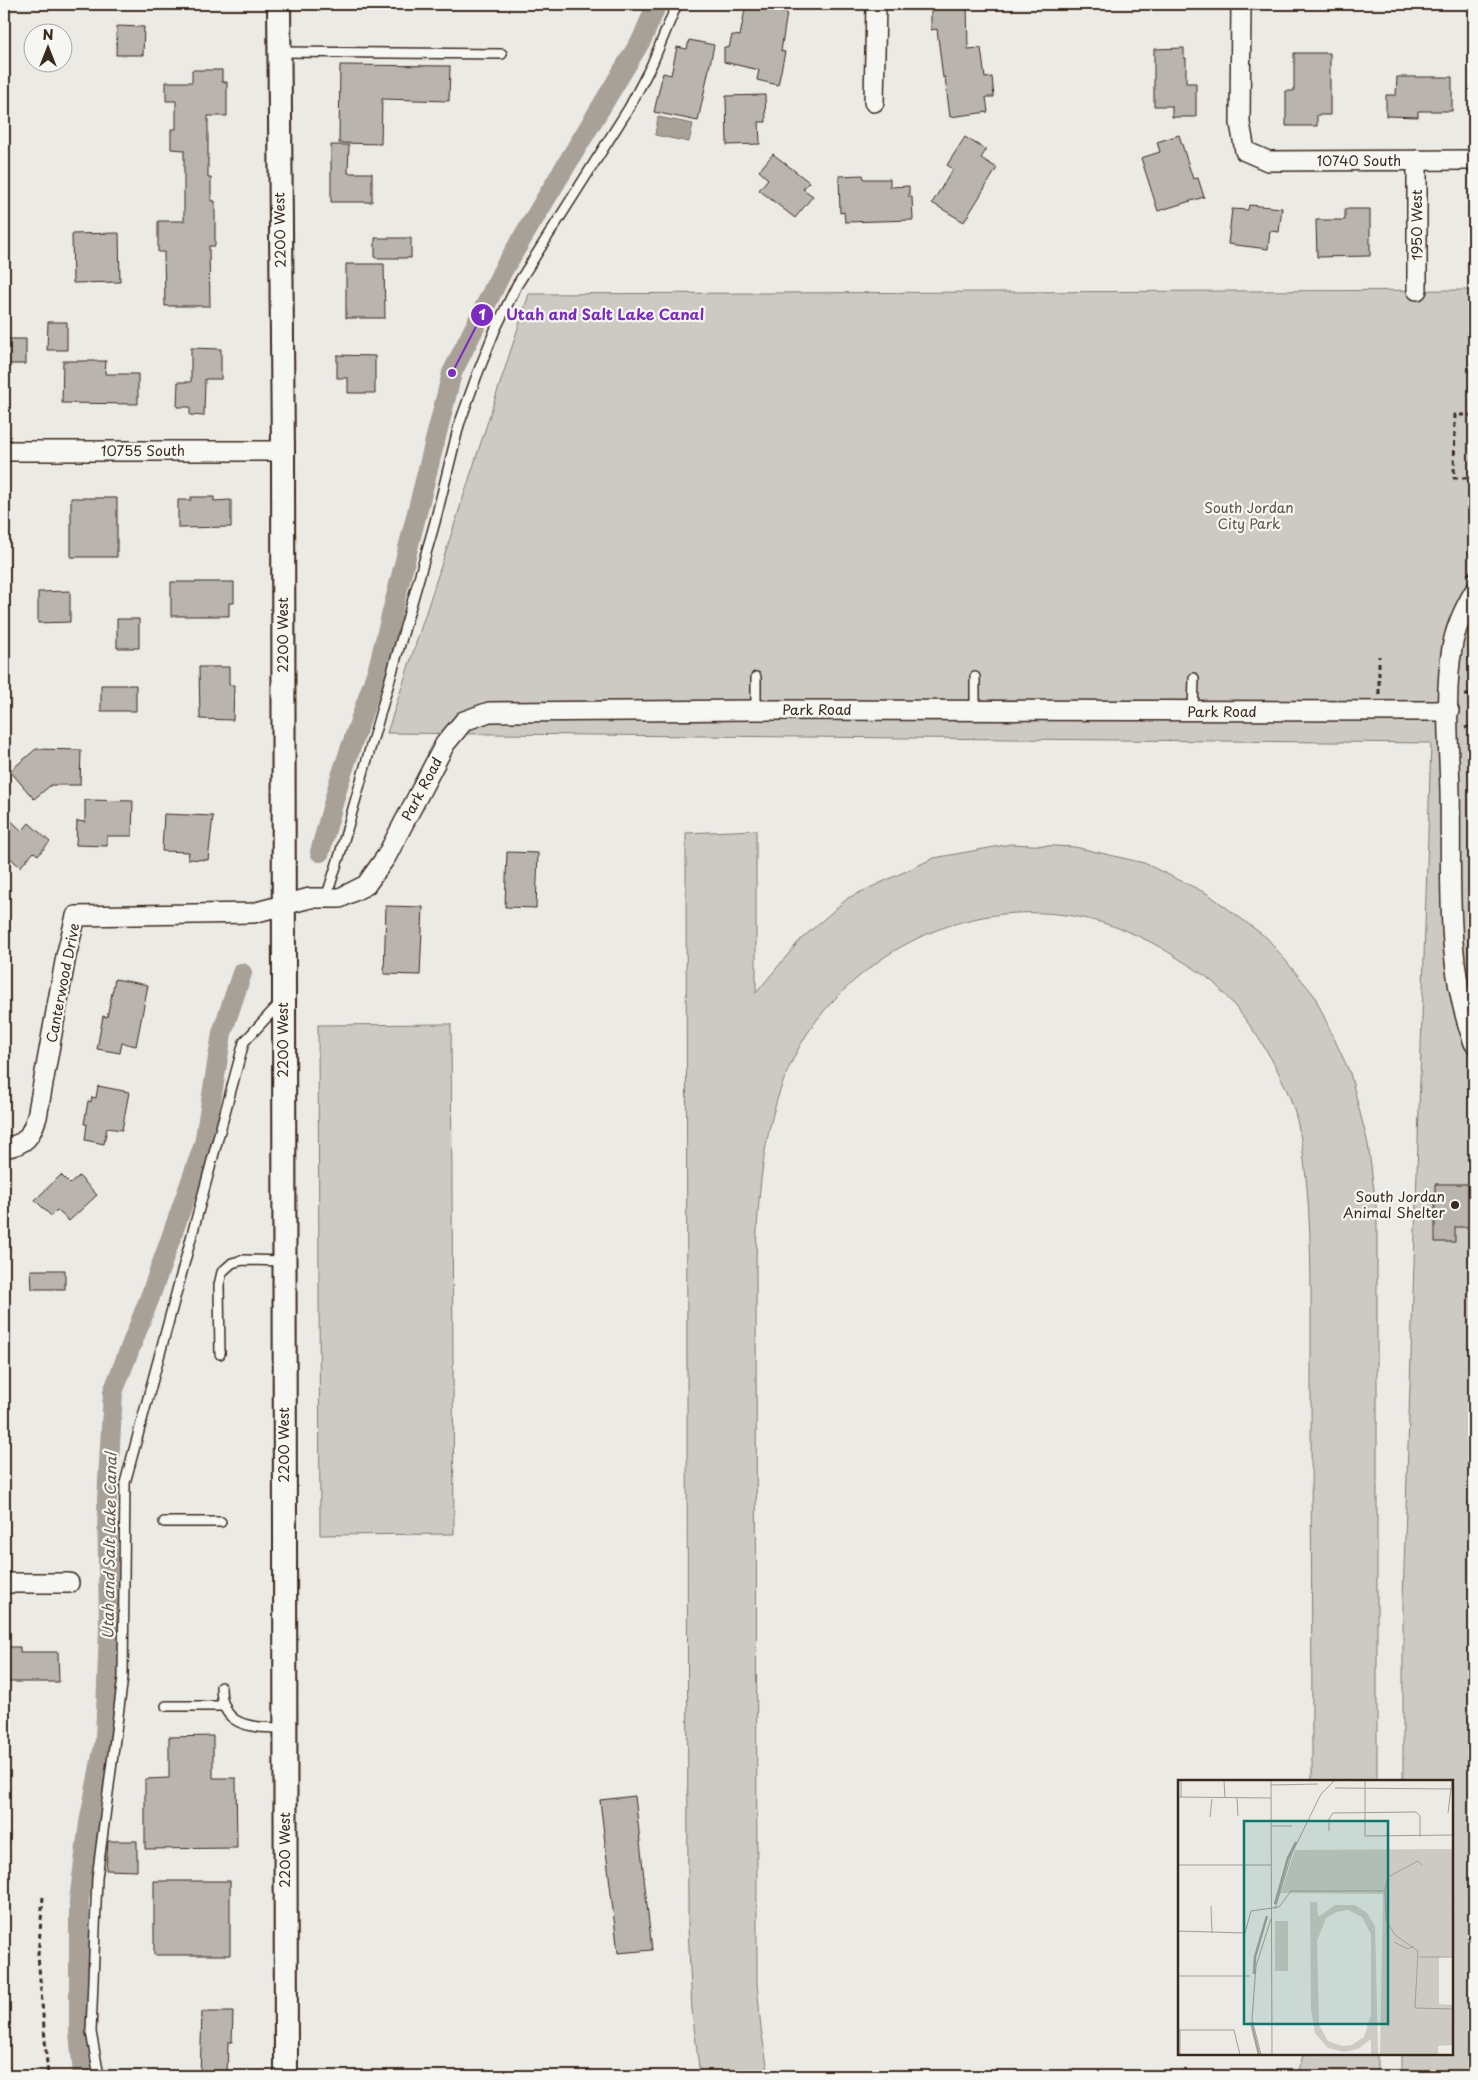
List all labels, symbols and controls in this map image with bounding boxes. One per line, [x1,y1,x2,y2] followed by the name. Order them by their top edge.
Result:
[22,22,72,72] north arrow
[42,24,54,45] text: N
[1317,150,1401,171] street label: 10740 South
[1406,189,1427,261] street label: 1950 West
[268,192,291,268] street label: 2200 West
[470,300,714,330] callout: Utah and Salt Lake Canal
[478,302,486,325] text: 1
[506,302,704,325] text: Utah and Salt Lake Canal
[101,440,185,461] street label: 10755 South
[1204,497,1294,534] park label: South Jordan City Park
[272,597,293,673] street label: 2200 West
[782,699,852,720] street label: Park Road
[1187,701,1257,722] street label: Park Road
[396,753,447,824] street label: Park Road
[41,921,84,1045] street label: Canterwood Drive
[272,1002,293,1078] street label: 2200 West
[1343,1186,1445,1223] place label: South Jordan Animal Shelter
[1449,1199,1461,1211] marker: South Jordan Animal Shelter
[273,1407,294,1483] street label: 2200 West
[95,1450,122,1639] water label: Utah and Salt Lake Canal
[1178,1780,1453,2055] inset map
[274,1812,295,1888] street label: 2200 West

